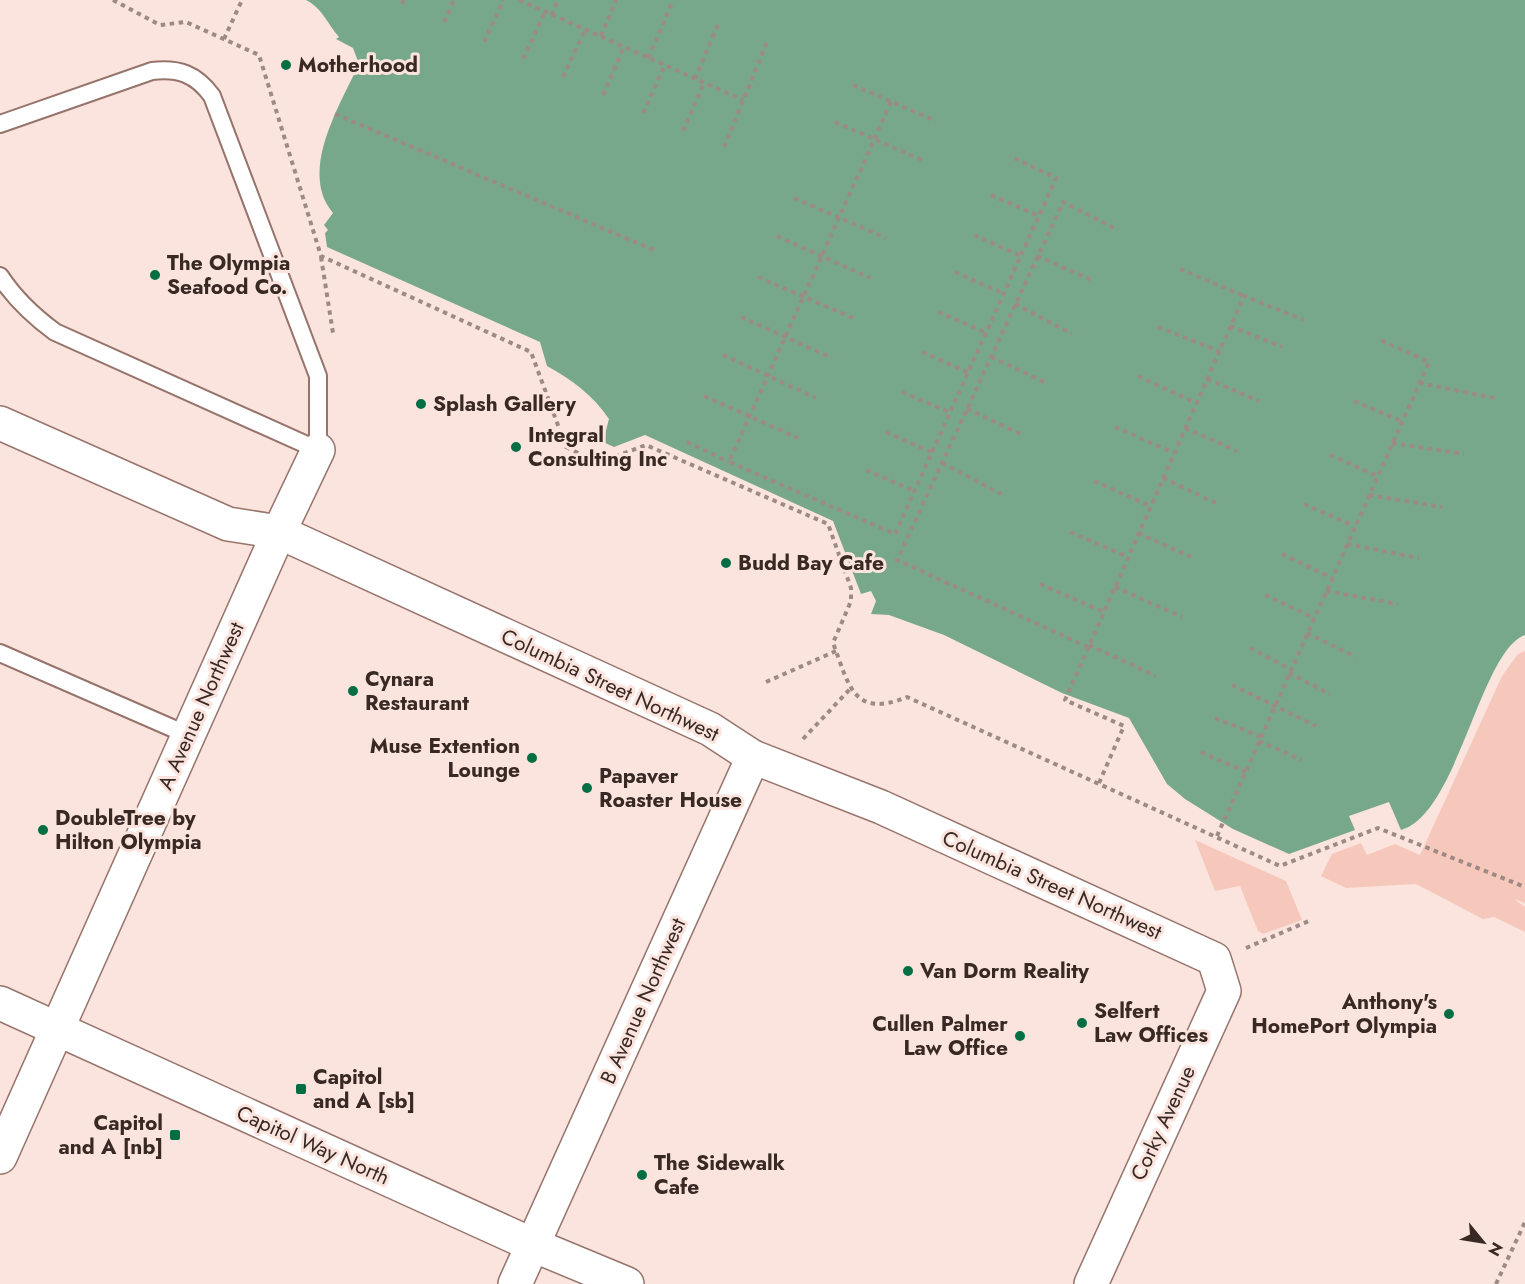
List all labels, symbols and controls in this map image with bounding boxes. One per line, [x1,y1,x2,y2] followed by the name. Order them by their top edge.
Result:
[298,50,418,80] place label: Motherhood
[279,58,293,72] marker: Motherhood
[167,248,290,302] place label: The Olympia Seafood Co.
[148,268,162,282] marker: The Olympia Seafood Co.
[433,389,577,419] place label: Splash Gallery
[414,397,428,411] marker: Splash Gallery
[528,420,667,474] place label: Integral Consulting Inc
[509,440,523,454] marker: Integral Consulting Inc
[738,548,884,578] place label: Budd Bay Cafe
[719,556,733,570] marker: Budd Bay Cafe
[150,617,252,795] street label: A Avenue Northwest
[496,621,724,749] street label: Columbia Street Northwest
[365,664,469,718] place label: Cynara Restaurant
[346,684,360,698] marker: Cynara Restaurant
[370,731,520,785] place label: Muse Extention Lounge
[525,751,539,765] marker: Muse Extention Lounge
[599,761,742,815] place label: Papaver Roaster House
[580,781,594,795] marker: Papaver Roaster House
[55,803,202,857] place label: DoubleTree by Hilton Olympia
[36,823,50,837] marker: DoubleTree by Hilton Olympia
[937,823,1167,947] street label: Columbia Street Northwest
[593,913,693,1089] street label: B Avenue Northwest
[919,956,1090,986] place label: Van Dorm Reality
[901,964,915,978] marker: Van Dorm Reality
[1251,987,1437,1041] place label: Anthony's HomePort Olympia
[1094,996,1208,1050] place label: Selfert Law Offices
[1442,1007,1456,1021] marker: Anthony's HomePort Olympia
[872,1009,1008,1063] place label: Cullen Palmer Law Office
[1075,1016,1089,1030] marker: Selfert Law Offices
[1013,1029,1027,1043] marker: Cullen Palmer Law Office
[1123,1061,1203,1185] street label: Corky Avenue
[313,1062,415,1116] place label: Capitol and A [sb]
[294,1082,308,1096] marker: Capitol and A [sb]
[232,1098,394,1192] street label: Capitol Way North
[58,1108,163,1162] place label: Capitol and A [nb]
[168,1128,182,1142] marker: Capitol and A [nb]
[654,1148,785,1202] place label: The Sidewalk Cafe
[635,1168,649,1182] marker: The Sidewalk Cafe
[1453,1212,1513,1272] north arrow
[1482,1238,1509,1261] text: N

